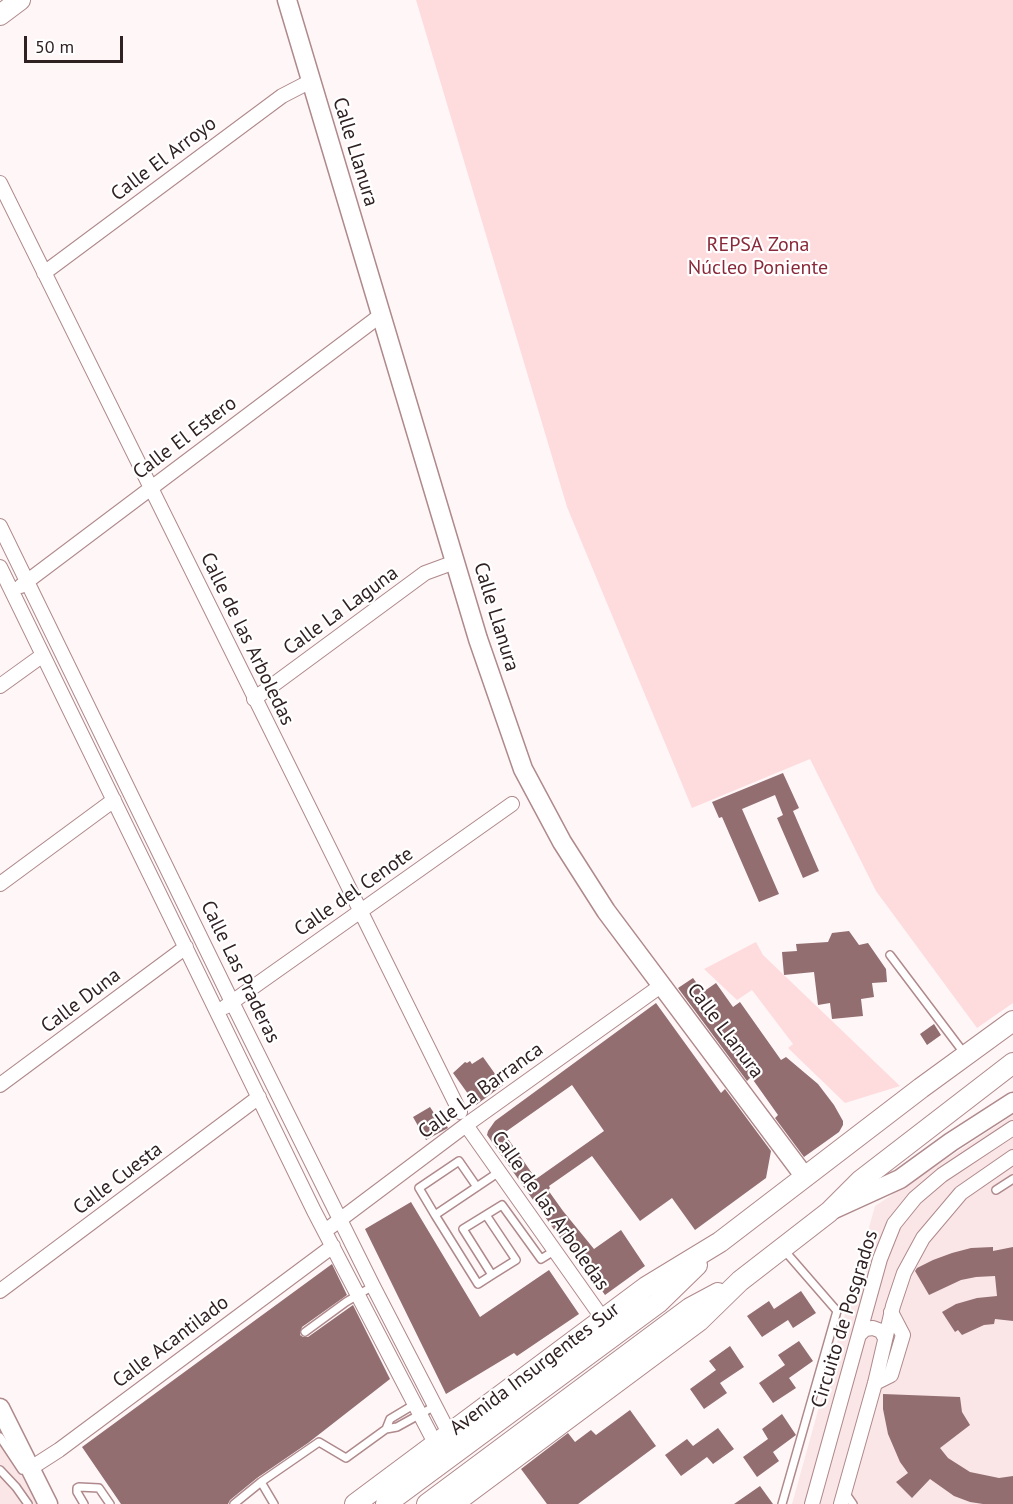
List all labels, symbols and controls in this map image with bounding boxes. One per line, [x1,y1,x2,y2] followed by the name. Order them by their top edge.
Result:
[27,24,126,62] scale bar
[35,35,74,58] text: 50 m
[327,95,383,209] street label: Calle Llanura
[107,112,221,206] street label: Calle El Arroyo
[688,233,828,280] park label: REPSA Zona Núcleo Poniente
[128,391,242,485] street label: Calle El Estero
[195,549,299,729] street label: Calle de las Arboledas
[468,560,524,674] street label: Calle Llanura
[279,561,403,661] street label: Calle La Laguna
[290,842,418,942] street label: Calle del Cenote
[195,897,285,1047] street label: Calle Las Praderas
[37,963,125,1039] street label: Calle Duna
[681,979,769,1083] street label: Calle Llanura
[414,1038,548,1144] street label: Calle La Barranca
[486,1127,614,1295] street label: Calle de las Arboledas
[69,1138,167,1220] street label: Calle Cuesta
[807,1227,883,1411] street label: Circuito de Posgrados
[108,1291,234,1393] street label: Calle Acantilado
[445,1297,625,1441] street label: Avenida Insurgentes Sur

